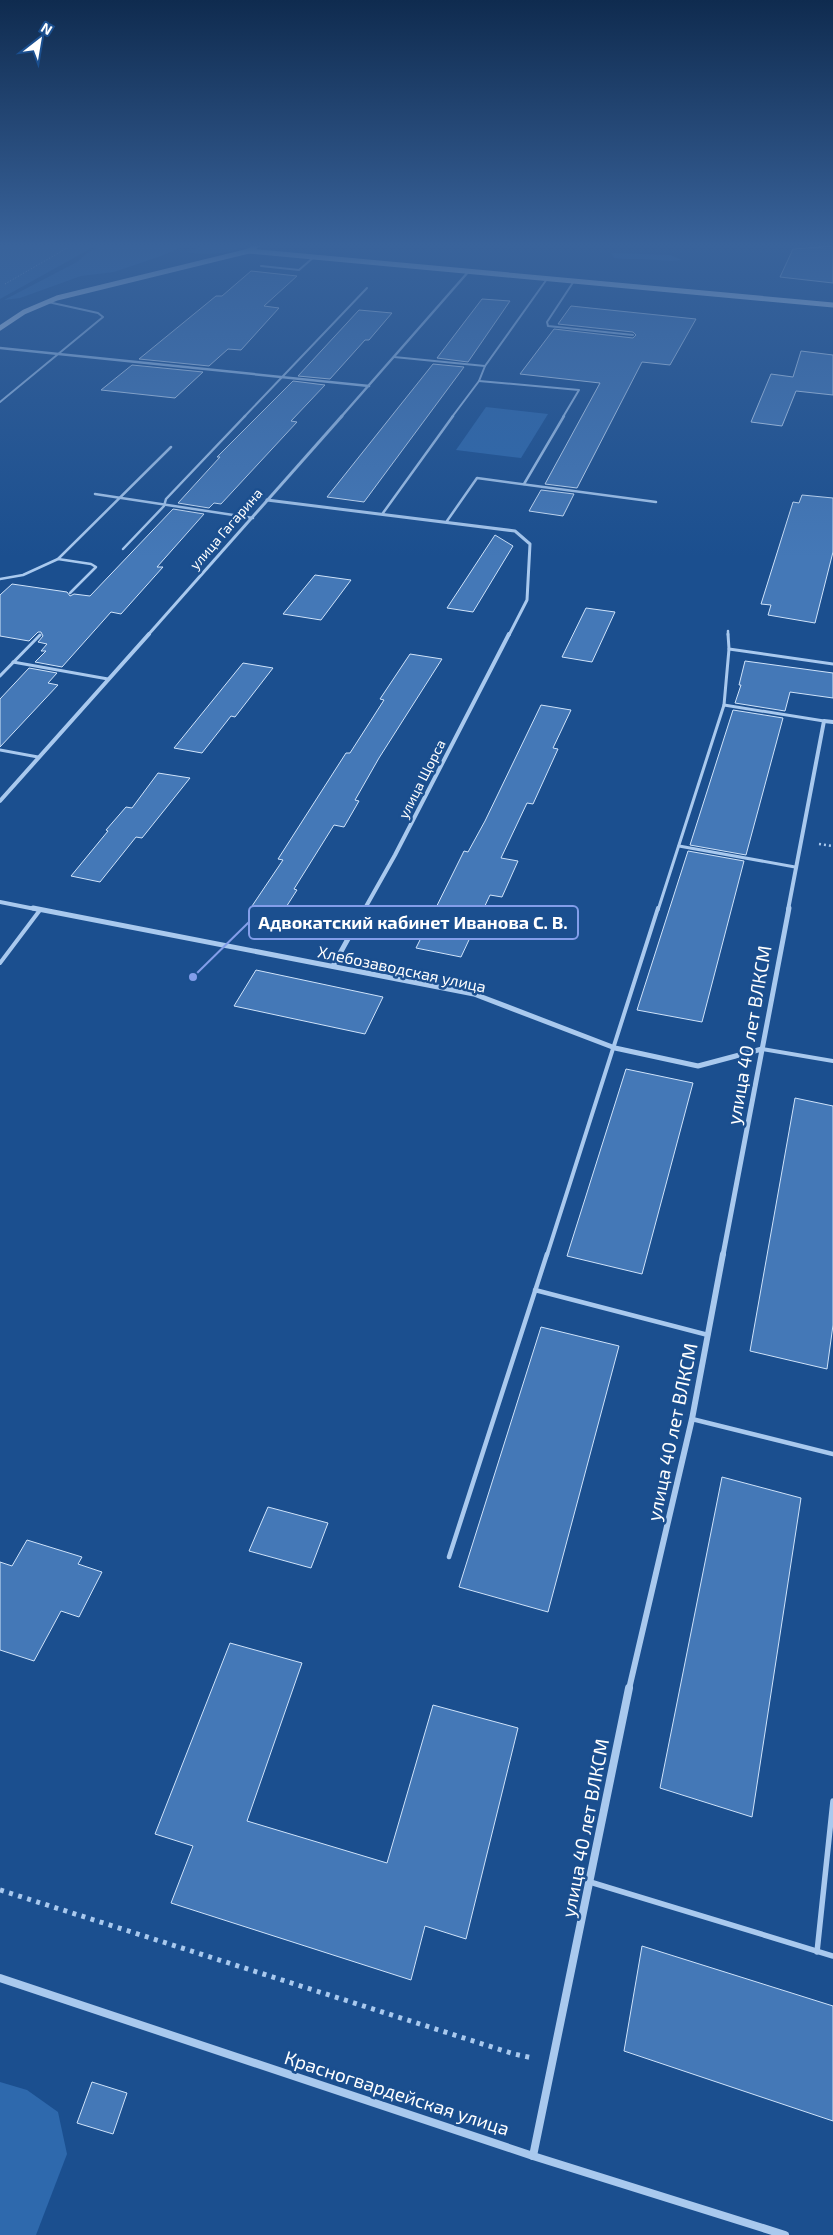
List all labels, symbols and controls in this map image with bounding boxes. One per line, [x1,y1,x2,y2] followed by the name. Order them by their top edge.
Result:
[15,15,65,65] north arrow
[38,19,56,38] text: N
[186,485,266,573] street label: улица Гагарина
[394,736,449,821] street label: улица Щорса
[249,906,578,939] callout: Адвокатский кабинет Иванова С. В.
[258,911,568,933] text: Адвокатский кабинет Иванова С. В.
[316,941,488,997] street label: Хлебозаводская улица
[721,943,777,1127] street label: улица 40 лет ВЛКСМ
[641,1341,703,1523] street label: улица 40 лет ВЛКСМ
[556,1737,614,1919] street label: улица 40 лет ВЛКСМ
[281,2045,513,2141] street label: Красногвардейская улица

